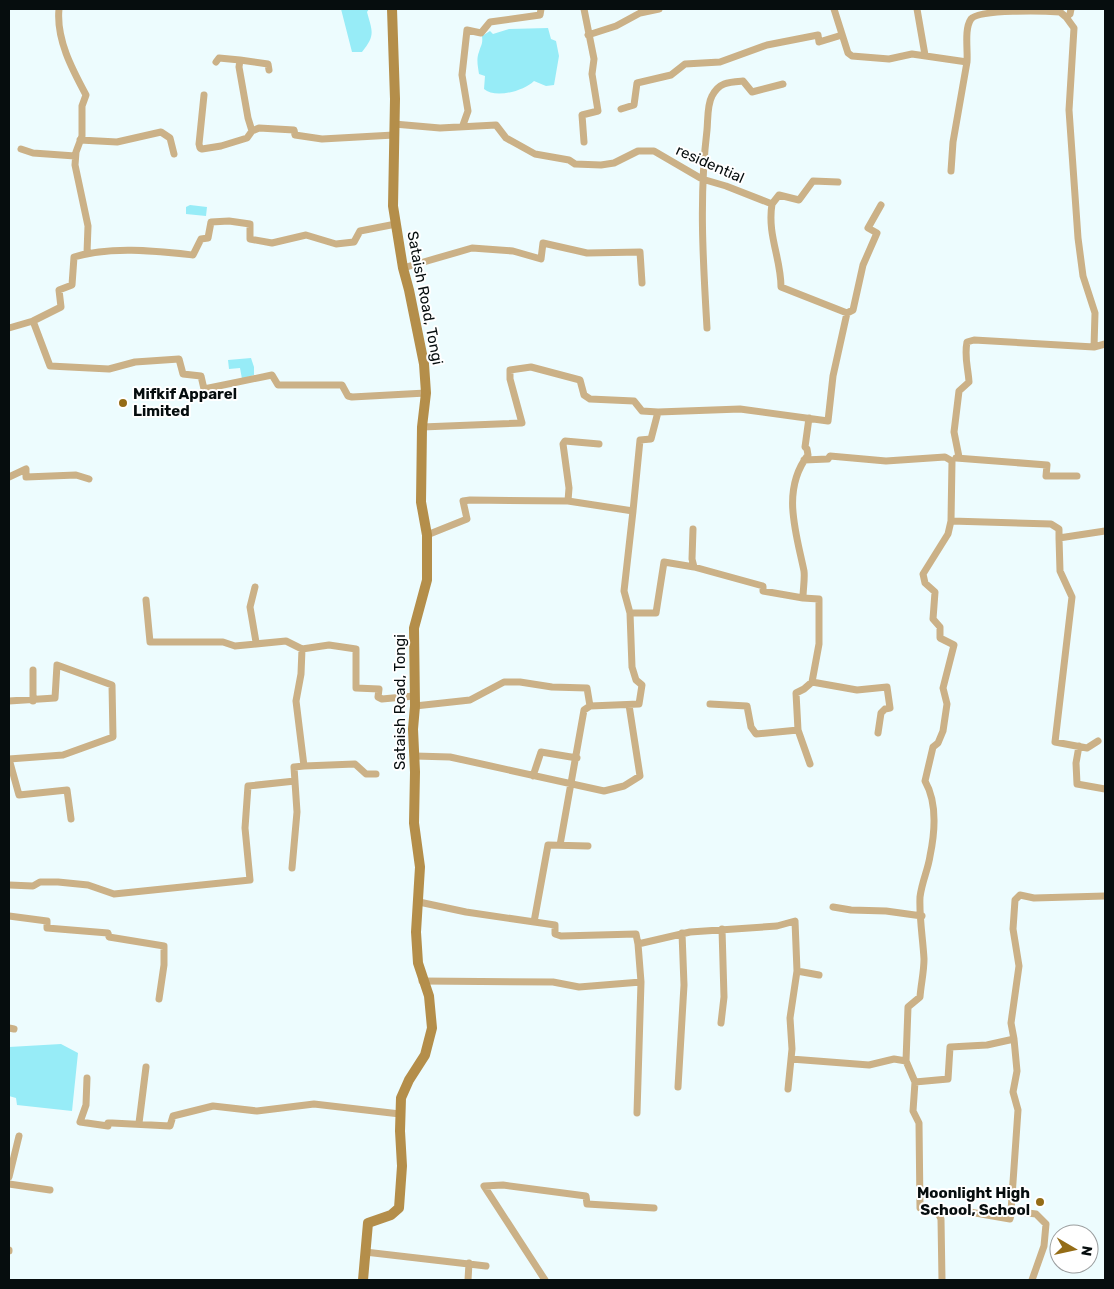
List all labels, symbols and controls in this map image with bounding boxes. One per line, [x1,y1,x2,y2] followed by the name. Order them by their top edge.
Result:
[673,141,747,187] street label: residential
[403,230,447,366] street label: Sataish Road, Tongi
[133,385,237,420] place label: Mifkif Apparel Limited
[117,397,129,409] marker: Mifkif Apparel Limited
[391,634,409,770] street label: Sataish Road, Tongi
[917,1184,1030,1219] place label: Moonlight High School, School
[1034,1196,1046,1208] marker: Moonlight High School, School
[1049,1224,1099,1274] north arrow
[1077,1245,1096,1257] text: N

